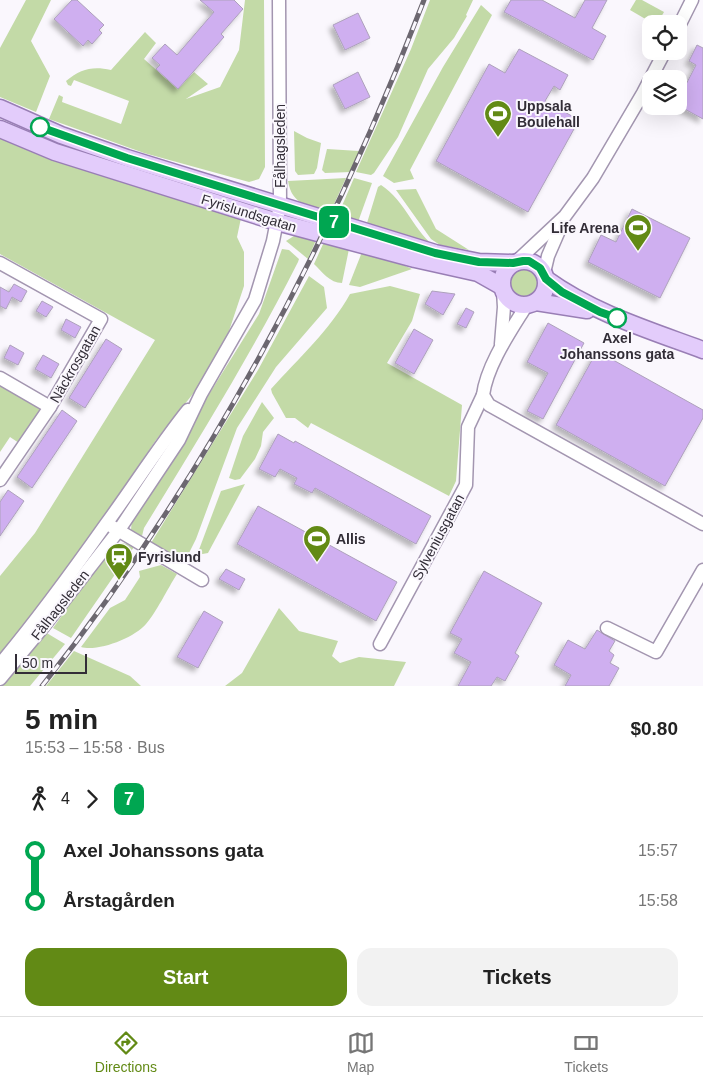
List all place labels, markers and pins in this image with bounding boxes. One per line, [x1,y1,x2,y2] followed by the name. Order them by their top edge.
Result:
[517,98,580,130] place label: Uppsala Boulehall
[483,99,513,138] sports icon: Uppsala Boulehall
[30,117,50,137] unlabelled marker
[623,213,653,252] sports icon: Life Arena
[551,220,619,236] place label: Life Arena
[607,308,627,328] marker: Axel Johanssons gata
[560,330,674,362] place label: Axel Johanssons gata
[302,524,332,563] sports icon: Allis
[336,531,366,547] place label: Allis
[104,542,134,581] station icon: Fyrislund
[138,549,201,565] place label: Fyrislund

